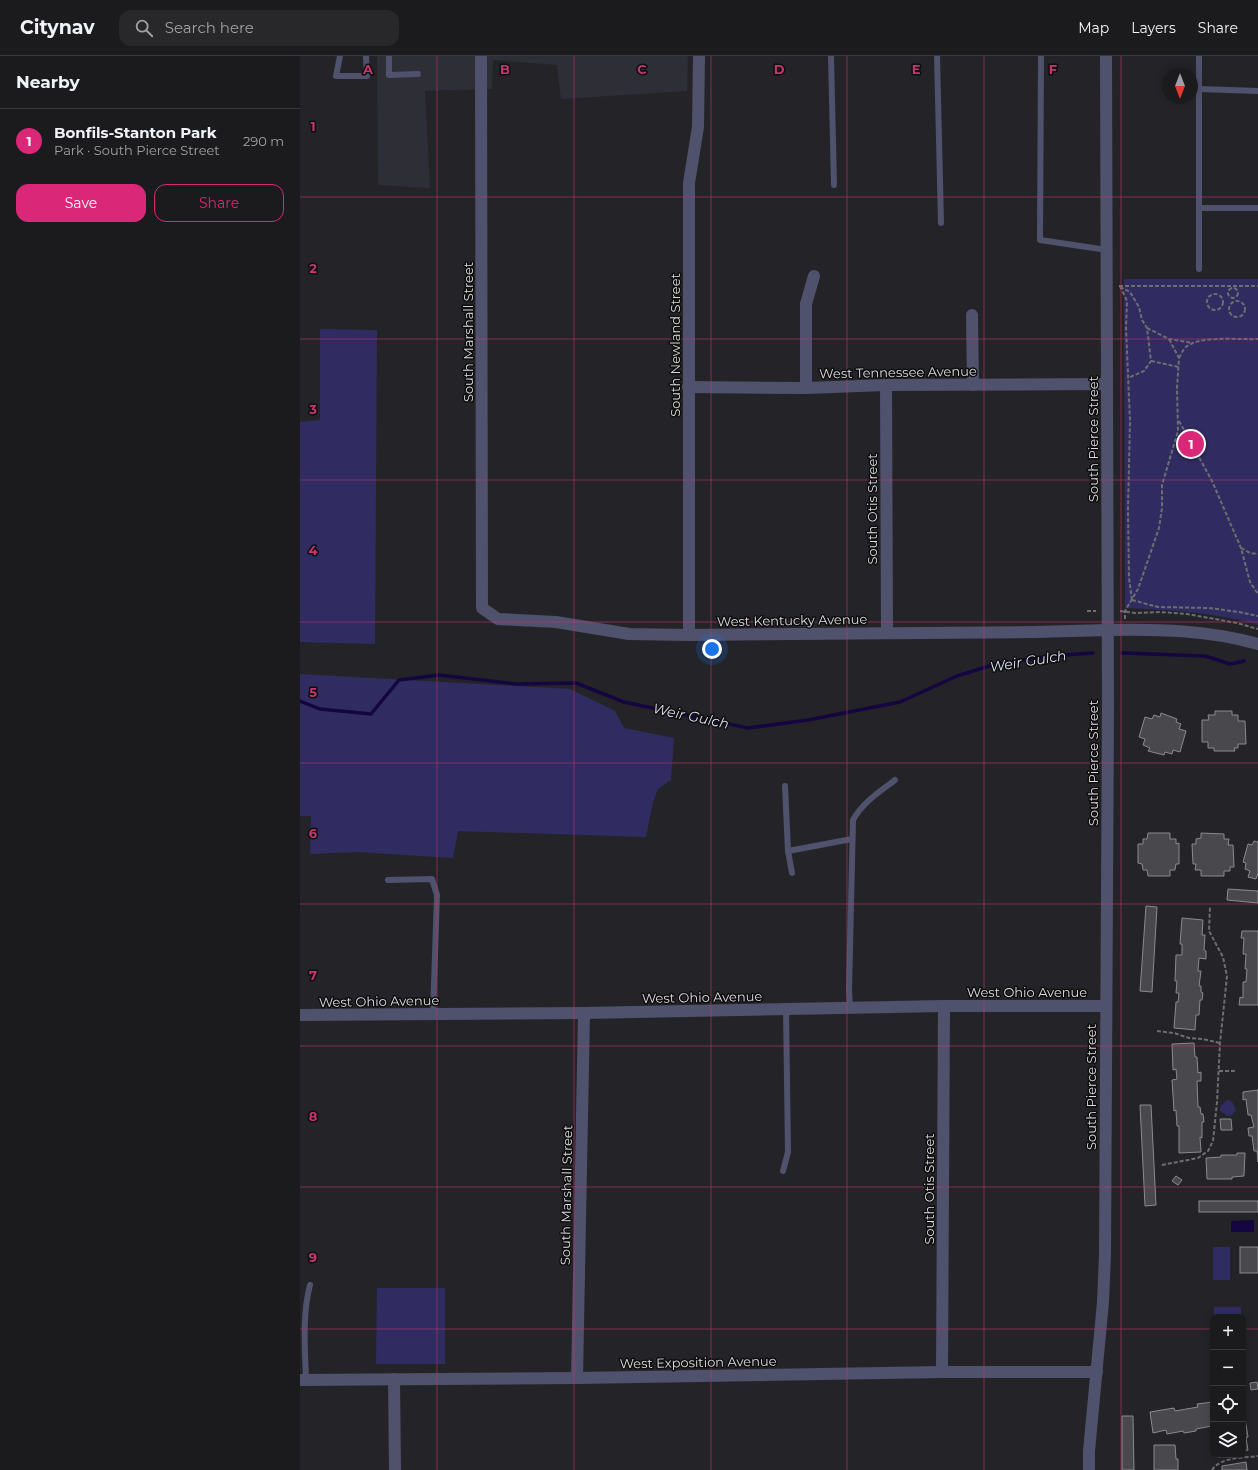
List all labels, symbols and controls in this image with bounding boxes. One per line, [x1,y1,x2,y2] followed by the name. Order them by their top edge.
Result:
[119,10,399,46] search box
[20,16,95,39] text: Citynav
[133,17,155,39] icon: search
[165,18,254,37] text: Search here
[1078,19,1109,37] text: Map
[1131,19,1176,37] text: Layers
[1198,19,1238,37] text: Share
[362,61,374,77] text: A
[500,61,510,77] text: B
[637,61,647,77] text: C
[774,61,785,77] text: D
[912,61,921,77] text: E
[1049,61,1057,77] text: F
[1162,68,1198,104] north arrow
[16,72,80,92] text: Nearby
[310,118,316,134] text: 1
[54,123,217,142] text: Bonfils-Stanton Park
[26,133,32,149] text: 1
[243,133,284,149] text: 290 m
[54,142,220,158] text: Park · South Pierce Street
[16,184,146,222] button: Save
[154,184,284,222] button: Share
[309,260,317,276] text: 2
[460,262,476,402] street label: South Marshall Street
[667,273,683,417] street label: South Newland Street
[819,363,977,381] street label: West Tennessee Avenue
[1085,376,1101,502] street label: South Pierce Street
[308,401,317,417] text: 3
[1178,429,1204,459] pin: 1
[864,453,880,565] street label: South Otis Street
[309,542,318,558] text: 4
[717,611,867,629] street label: West Kentucky Avenue
[702,639,722,659] your location
[988,646,1068,676] water label: Weir Gulch
[309,684,317,700] text: 5
[651,699,731,733] water label: Weir Gulch
[1085,700,1101,826] street label: South Pierce Street
[309,825,318,841] text: 6
[309,967,317,983] text: 7
[967,984,1087,1000] street label: West Ohio Avenue
[642,988,762,1006] street label: West Ohio Avenue
[319,992,439,1010] street label: West Ohio Avenue
[1083,1024,1099,1150] street label: South Pierce Street
[309,1108,318,1124] text: 8
[557,1125,575,1265] street label: South Marshall Street
[921,1133,937,1245] street label: South Otis Street
[309,1249,317,1265] text: 9
[1210,1314,1246,1458] map controls
[1210,1314,1246,1350] button: +
[1210,1350,1246,1386] button: −
[619,1353,777,1371] street label: West Exposition Avenue
[1210,1386,1246,1422] button: locate
[1210,1422,1246,1458] button: layers

